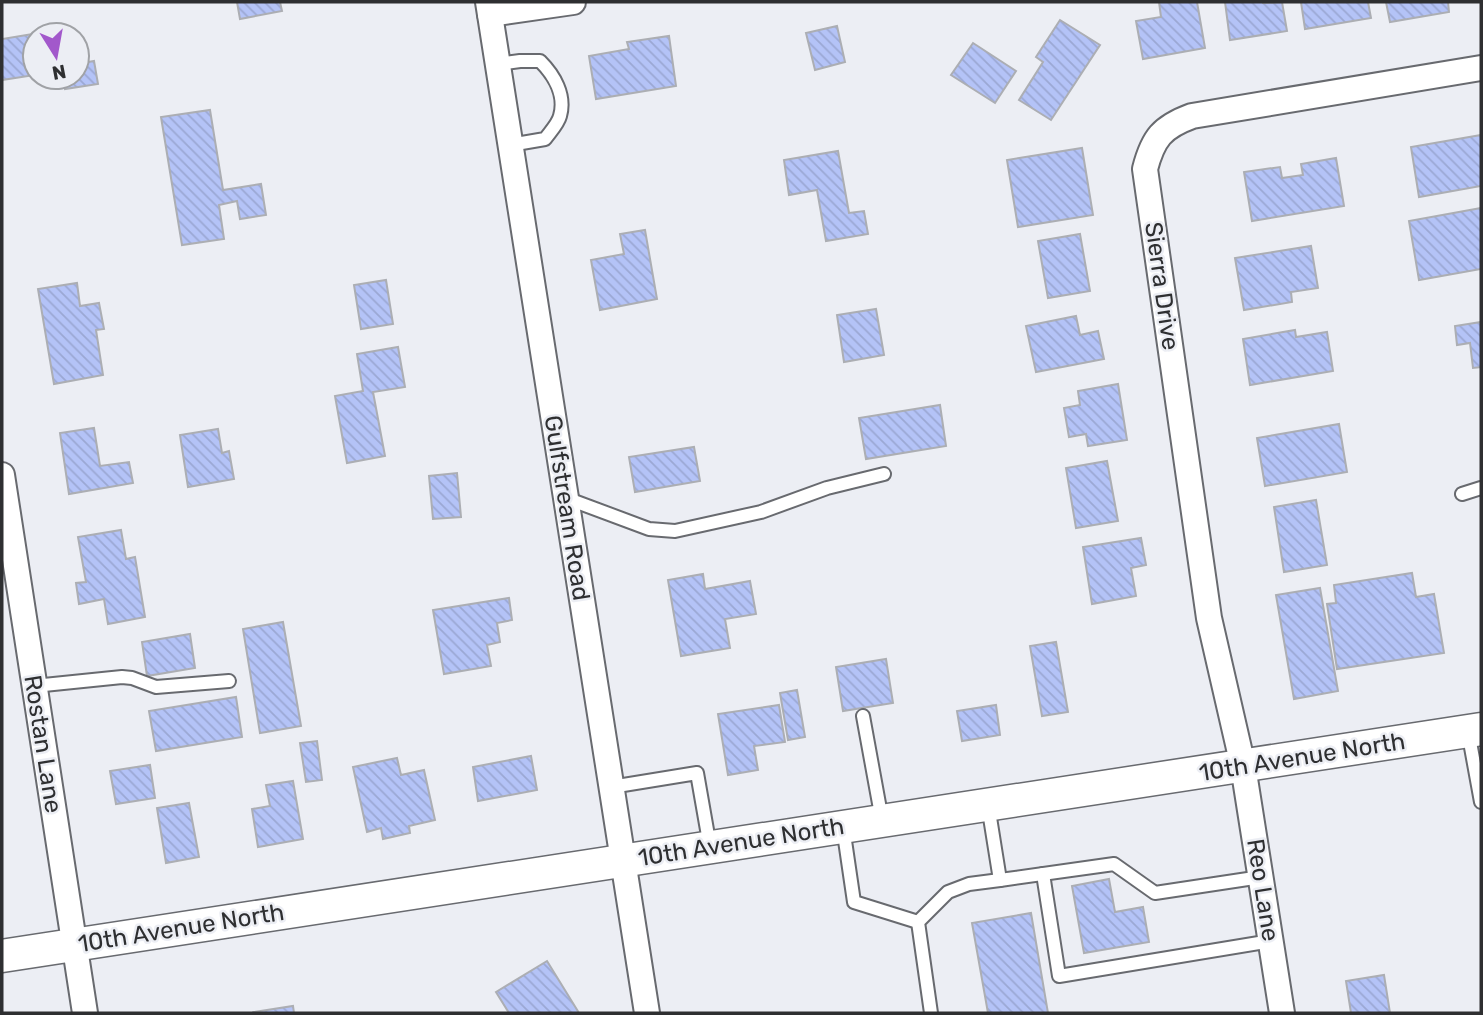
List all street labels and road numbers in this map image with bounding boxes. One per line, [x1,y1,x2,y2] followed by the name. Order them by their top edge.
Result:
[1139,220,1185,352] street label: Sierra Drive
[539,413,595,603] street label: Gulfstream Road
[18,673,68,815] street label: Rostan Lane
[1197,727,1407,787] street label: 10th Avenue North
[636,812,846,872] street label: 10th Avenue North
[1241,837,1285,943] street label: Reo Lane
[76,898,286,958] street label: 10th Avenue North

